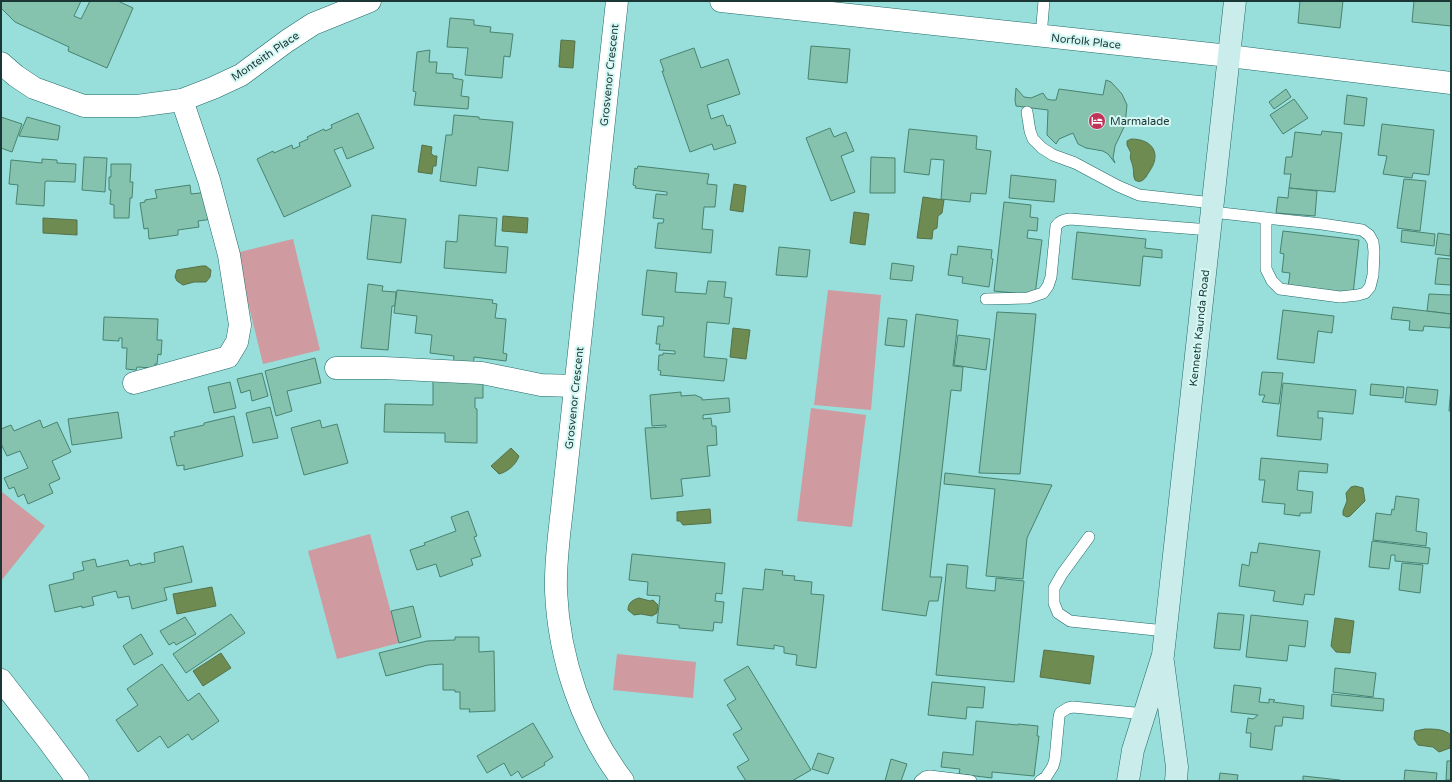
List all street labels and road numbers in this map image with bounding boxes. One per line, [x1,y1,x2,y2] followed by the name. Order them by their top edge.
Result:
[598,23,621,127] street label: Grosvenor Crescent
[229,29,302,84] street label: Monteith Place
[1050,31,1121,52] street label: Norfolk Place
[1187,269,1212,387] street label: Kenneth Kaunda Road
[563,346,586,450] street label: Grosvenor Crescent

